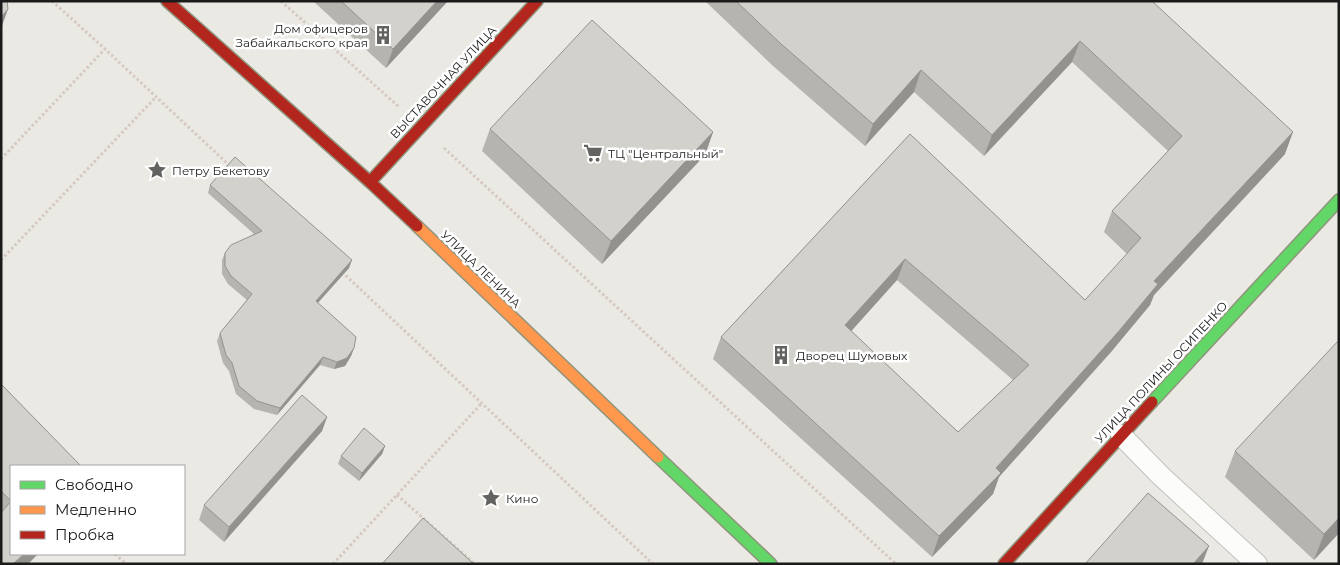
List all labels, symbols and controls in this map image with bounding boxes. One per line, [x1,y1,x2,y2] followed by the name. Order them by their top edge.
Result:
[235,21,368,50] place label: Дом офицеров Забайкальского края
[387,22,499,142] street label: ВЫСТАВОЧНАЯ УЛИЦА
[372,24,394,46] building icon: Дом офицеров Забайкальского края
[582,142,604,164] supermarket icon: ТЦ "Центральный"
[608,146,723,161] place label: ТЦ "Центральный"
[146,159,168,181] place icon: Петру Бекетову
[172,163,270,178] place label: Петру Бекетову
[438,227,524,311] street label: УЛИЦА ЛЕНИНА
[1091,298,1231,446] street label: УЛИЦА ПОЛИНЫ ОСИПЕНКО
[770,344,792,366] building icon: Дворец Шумовых
[796,348,908,363] place label: Дворец Шумовых
[10,465,185,555] legend
[55,475,133,494] text: Свободно
[480,487,502,509] place icon: Кино
[506,491,539,506] place label: Кино
[55,500,137,519] text: Медленно
[55,525,114,544] text: Пробка

